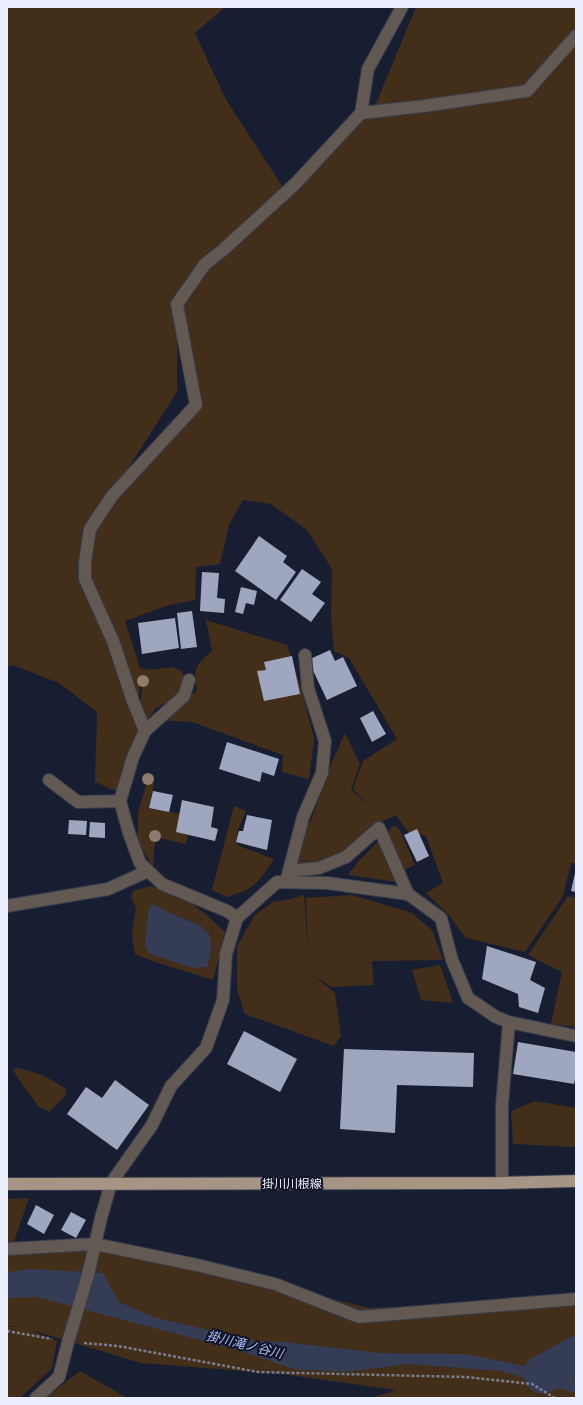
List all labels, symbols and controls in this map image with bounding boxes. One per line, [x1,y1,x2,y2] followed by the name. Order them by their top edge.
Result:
[262,1176,322,1190] street label: 掛川川根線
[205,1327,287,1362] water label: 掛川滝ノ谷川

